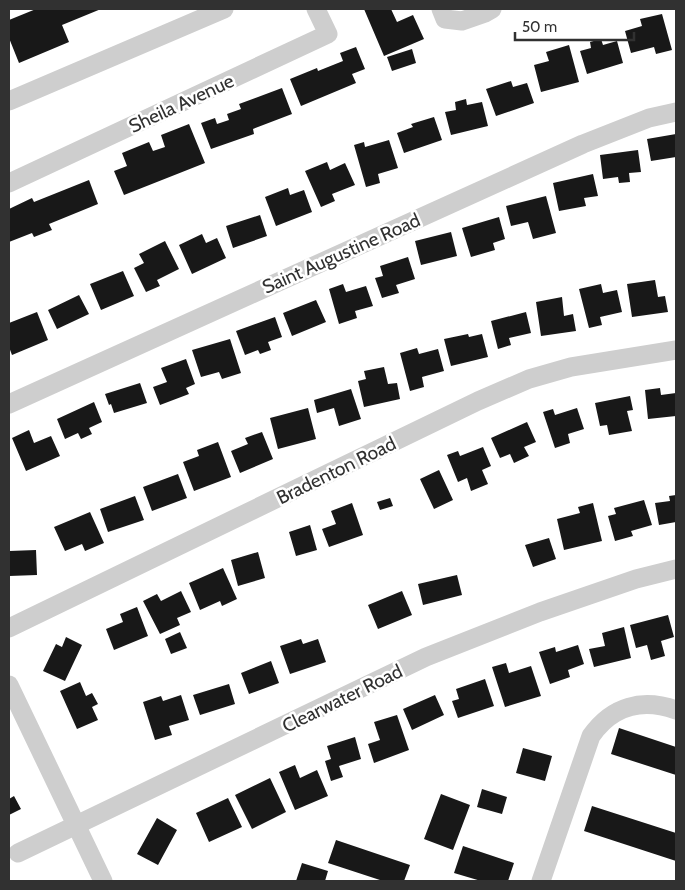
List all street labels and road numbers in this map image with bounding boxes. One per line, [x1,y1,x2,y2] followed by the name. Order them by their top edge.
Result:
[125,69,238,138] street label: Sheila Avenue
[259,208,424,299] street label: Saint Augustine Road
[273,432,400,509] street label: Bradenton Road
[278,659,406,738] street label: Clearwater Road

